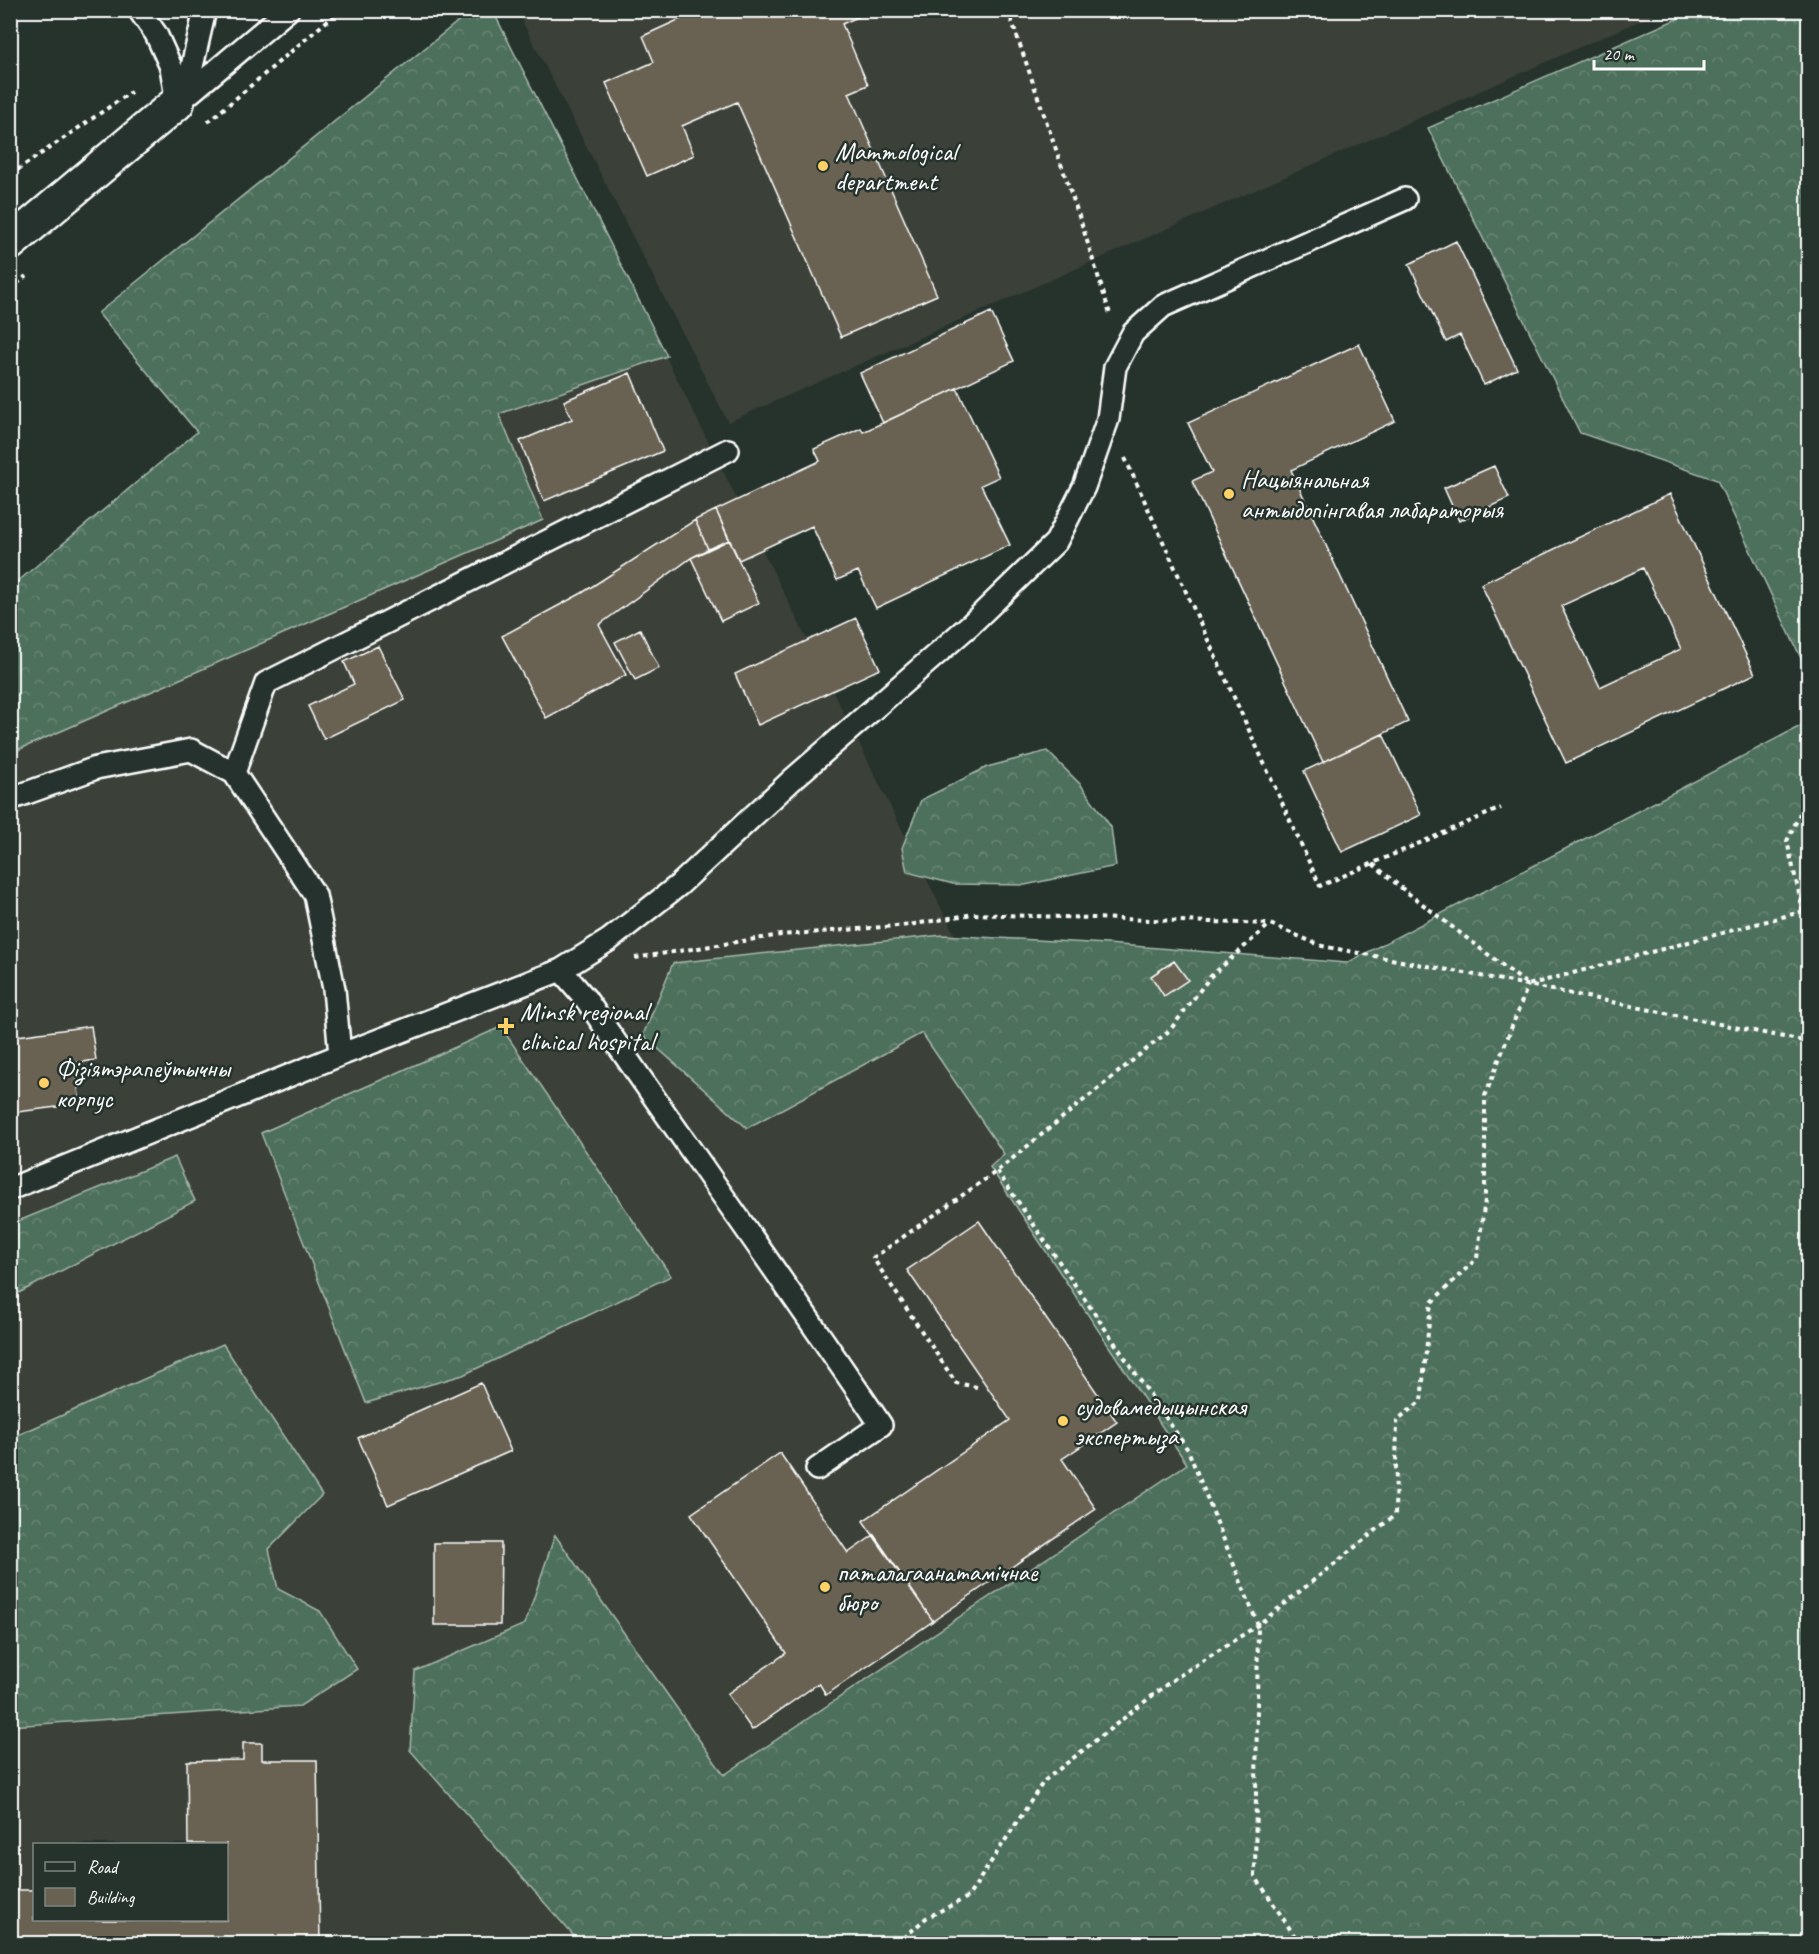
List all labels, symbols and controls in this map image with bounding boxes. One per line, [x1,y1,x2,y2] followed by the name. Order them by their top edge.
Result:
[1594,33,1704,71] scale bar
[1603,43,1636,65] text: 20 m
[835,135,961,198] place label: Mammological department
[816,159,830,173] marker: Mammological department
[1241,463,1505,526] place label: Нацыянальная антыдопінгавая лабараторыя
[1222,487,1236,501] marker: Нацыянальная антыдопінгавая лабараторыя
[520,995,658,1058] place label: Minsk regional clinical hospital
[497,1017,515,1035] marker: Minsk regional clinical hospital
[56,1052,232,1115] place label: Фізіятэрапеўтычны корпус
[37,1076,51,1090] marker: Фізіятэрапеўтычны корпус
[1075,1390,1248,1454] place label: судовамедыцынская экспертыза
[1056,1414,1070,1428] marker: судовамедыцынская экспертыза
[837,1556,1039,1619] place label: паталагаанатамічнае бюро
[818,1580,832,1594] marker: паталагаанатамічнае бюро
[33,1843,228,1921] legend
[87,1856,120,1878] text: Road
[87,1886,136,1908] text: Building

